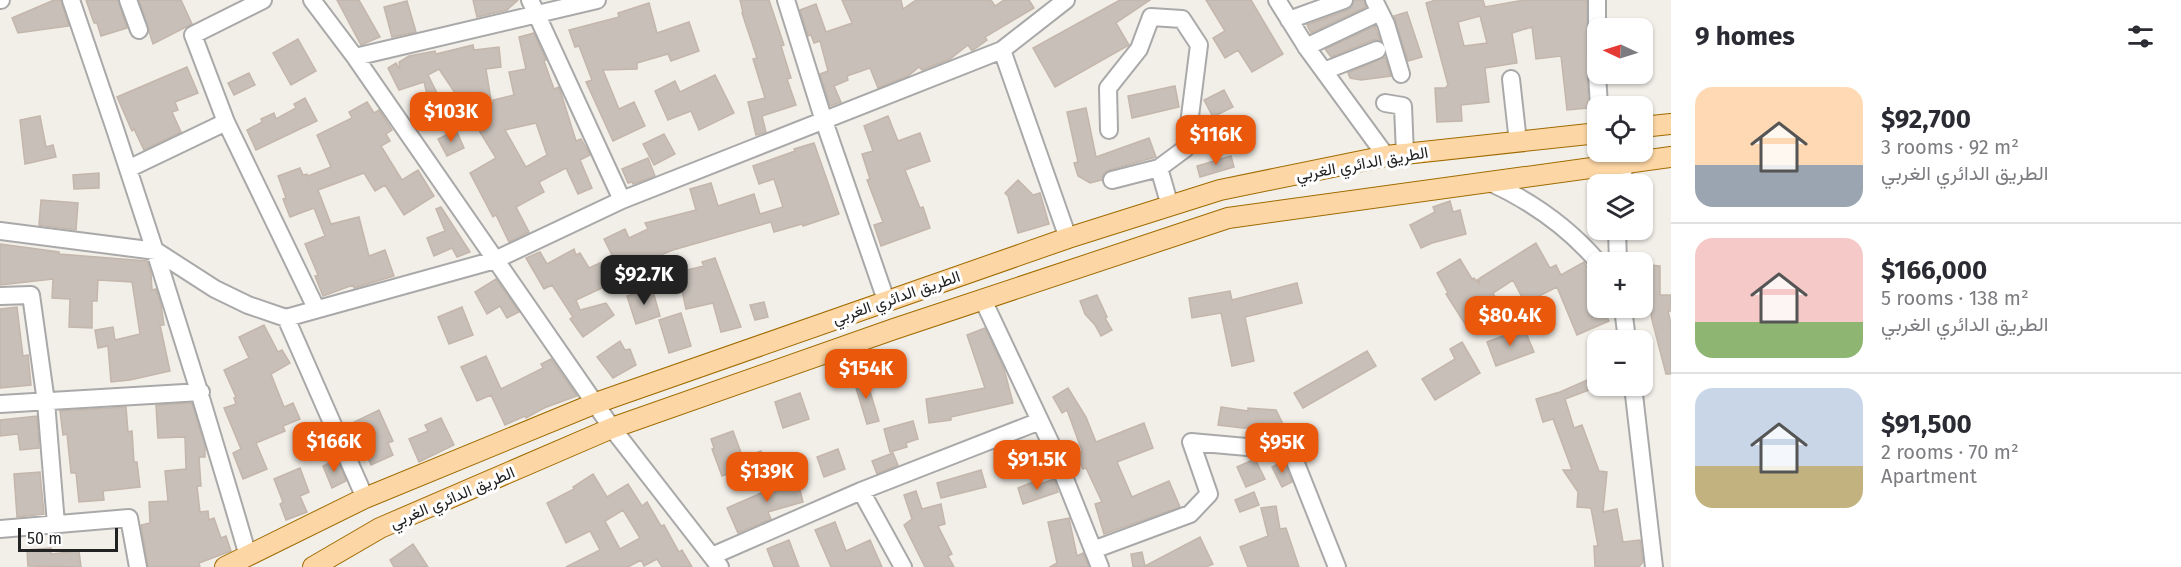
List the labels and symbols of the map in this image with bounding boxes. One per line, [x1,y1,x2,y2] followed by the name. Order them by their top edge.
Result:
[1587,18,1653,84] north arrow
[409,92,493,143] pin: $103K
[1174,115,1258,166] pin: $116K
[1295,143,1430,188] street label: الطريق الدائري الغربي
[595,255,693,306] pin: $92.7K
[830,267,964,332] street label: الطريق الدائري الغربي
[1461,296,1559,347] pin: $80.4K
[824,349,908,400] pin: $154K
[292,422,376,473] pin: $166K
[1246,423,1318,474] pin: $95K
[988,440,1086,491] pin: $91.5K
[725,452,809,503] pin: $139K
[387,463,519,536] street label: الطريق الدائري الغربي
[18,525,118,552] scale bar

